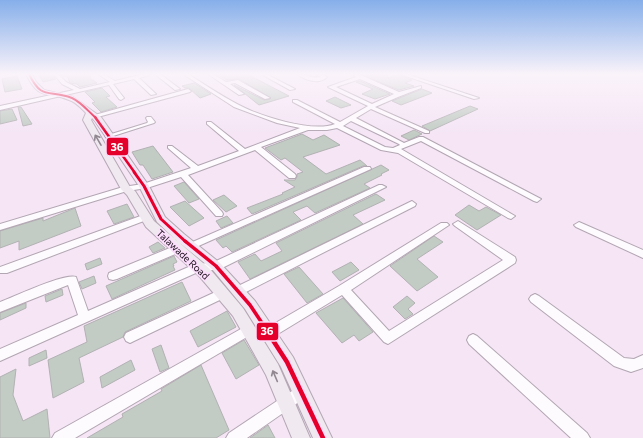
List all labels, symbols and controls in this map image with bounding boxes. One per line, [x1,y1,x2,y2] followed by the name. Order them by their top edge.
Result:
[94,134,102,146] one-way arrow
[106,137,129,156] line badge: 36
[110,140,124,153] text: 36
[154,226,212,282] street label: Talawade Road
[256,322,279,341] line badge: 36
[260,324,274,337] text: 36
[271,371,278,383] one-way arrow

